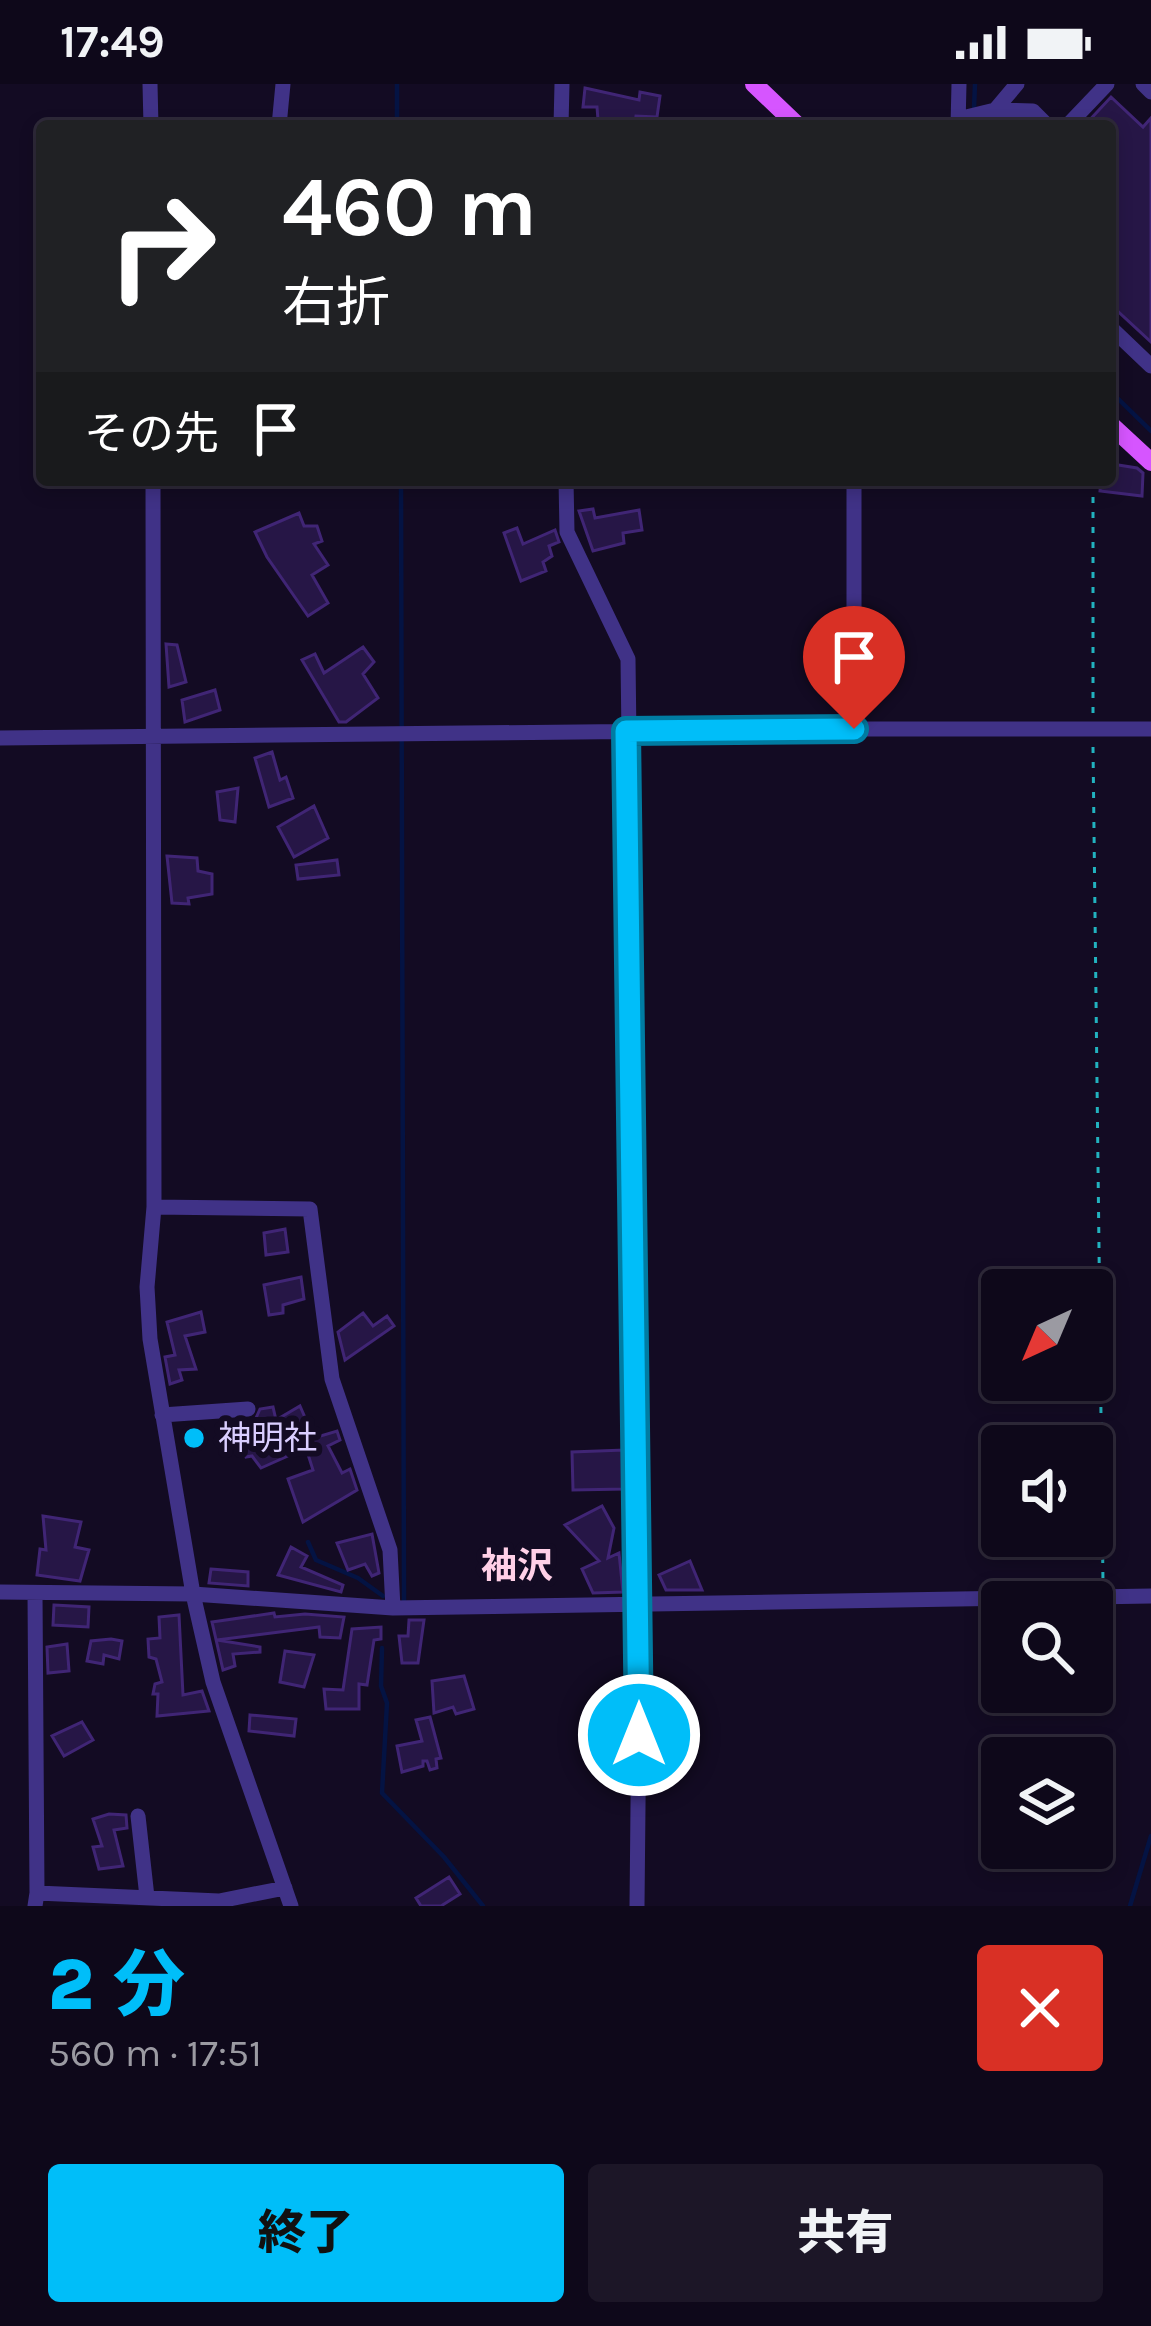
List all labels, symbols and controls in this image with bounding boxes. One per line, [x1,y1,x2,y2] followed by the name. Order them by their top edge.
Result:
[60,16,165,68] text: 17:49
[282,158,537,256] text: 460 m
[84,168,240,324] icon: right
[282,271,390,335] text: 右折
[243,396,309,462] icon: arrive
[84,408,219,460] text: その先
[803,606,905,729] pin
[821,624,887,690] icon: arrive
[981,1269,1113,1401] north arrow
[981,1269,1113,1869] map controls
[218,1419,317,1457] place label: 神明社
[181,1425,207,1451] marker: 神明社
[981,1425,1113,1557] button: sound
[481,1545,553,1587] district label: 袖沢
[981,1581,1113,1713] button: search
[576,1672,702,1798] position arrow
[981,1737,1113,1869] button: layers
[48,1943,185,2027] text: 2 分
[977,1945,1103,2071] button: close
[48,2030,262,2076] text: 560 m · 17:51
[48,2164,564,2302] button: 終了
[588,2164,1103,2302] button: 共有

